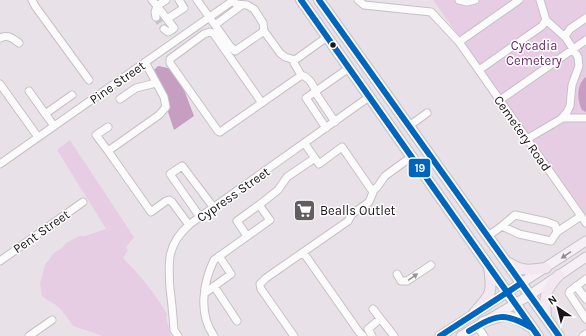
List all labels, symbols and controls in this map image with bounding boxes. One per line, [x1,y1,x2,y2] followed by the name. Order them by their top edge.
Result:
[506,38,562,68] park label: Cycadia Cemetery
[328,40,338,50] unlabelled marker
[87,58,148,107] street label: Pine Street
[491,93,554,174] street label: Cemetery Road
[408,158,431,178] line badge: 19
[415,162,426,175] text: 19
[194,164,273,225] street label: Cypress Street
[291,197,317,223] supermarket icon: Bealls Outlet
[320,203,396,218] place label: Bealls Outlet
[10,206,72,256] street label: Pent Street
[561,251,572,259] one-way arrow
[408,273,418,281] one-way arrow
[538,288,578,328] north arrow
[546,293,560,308] text: N

